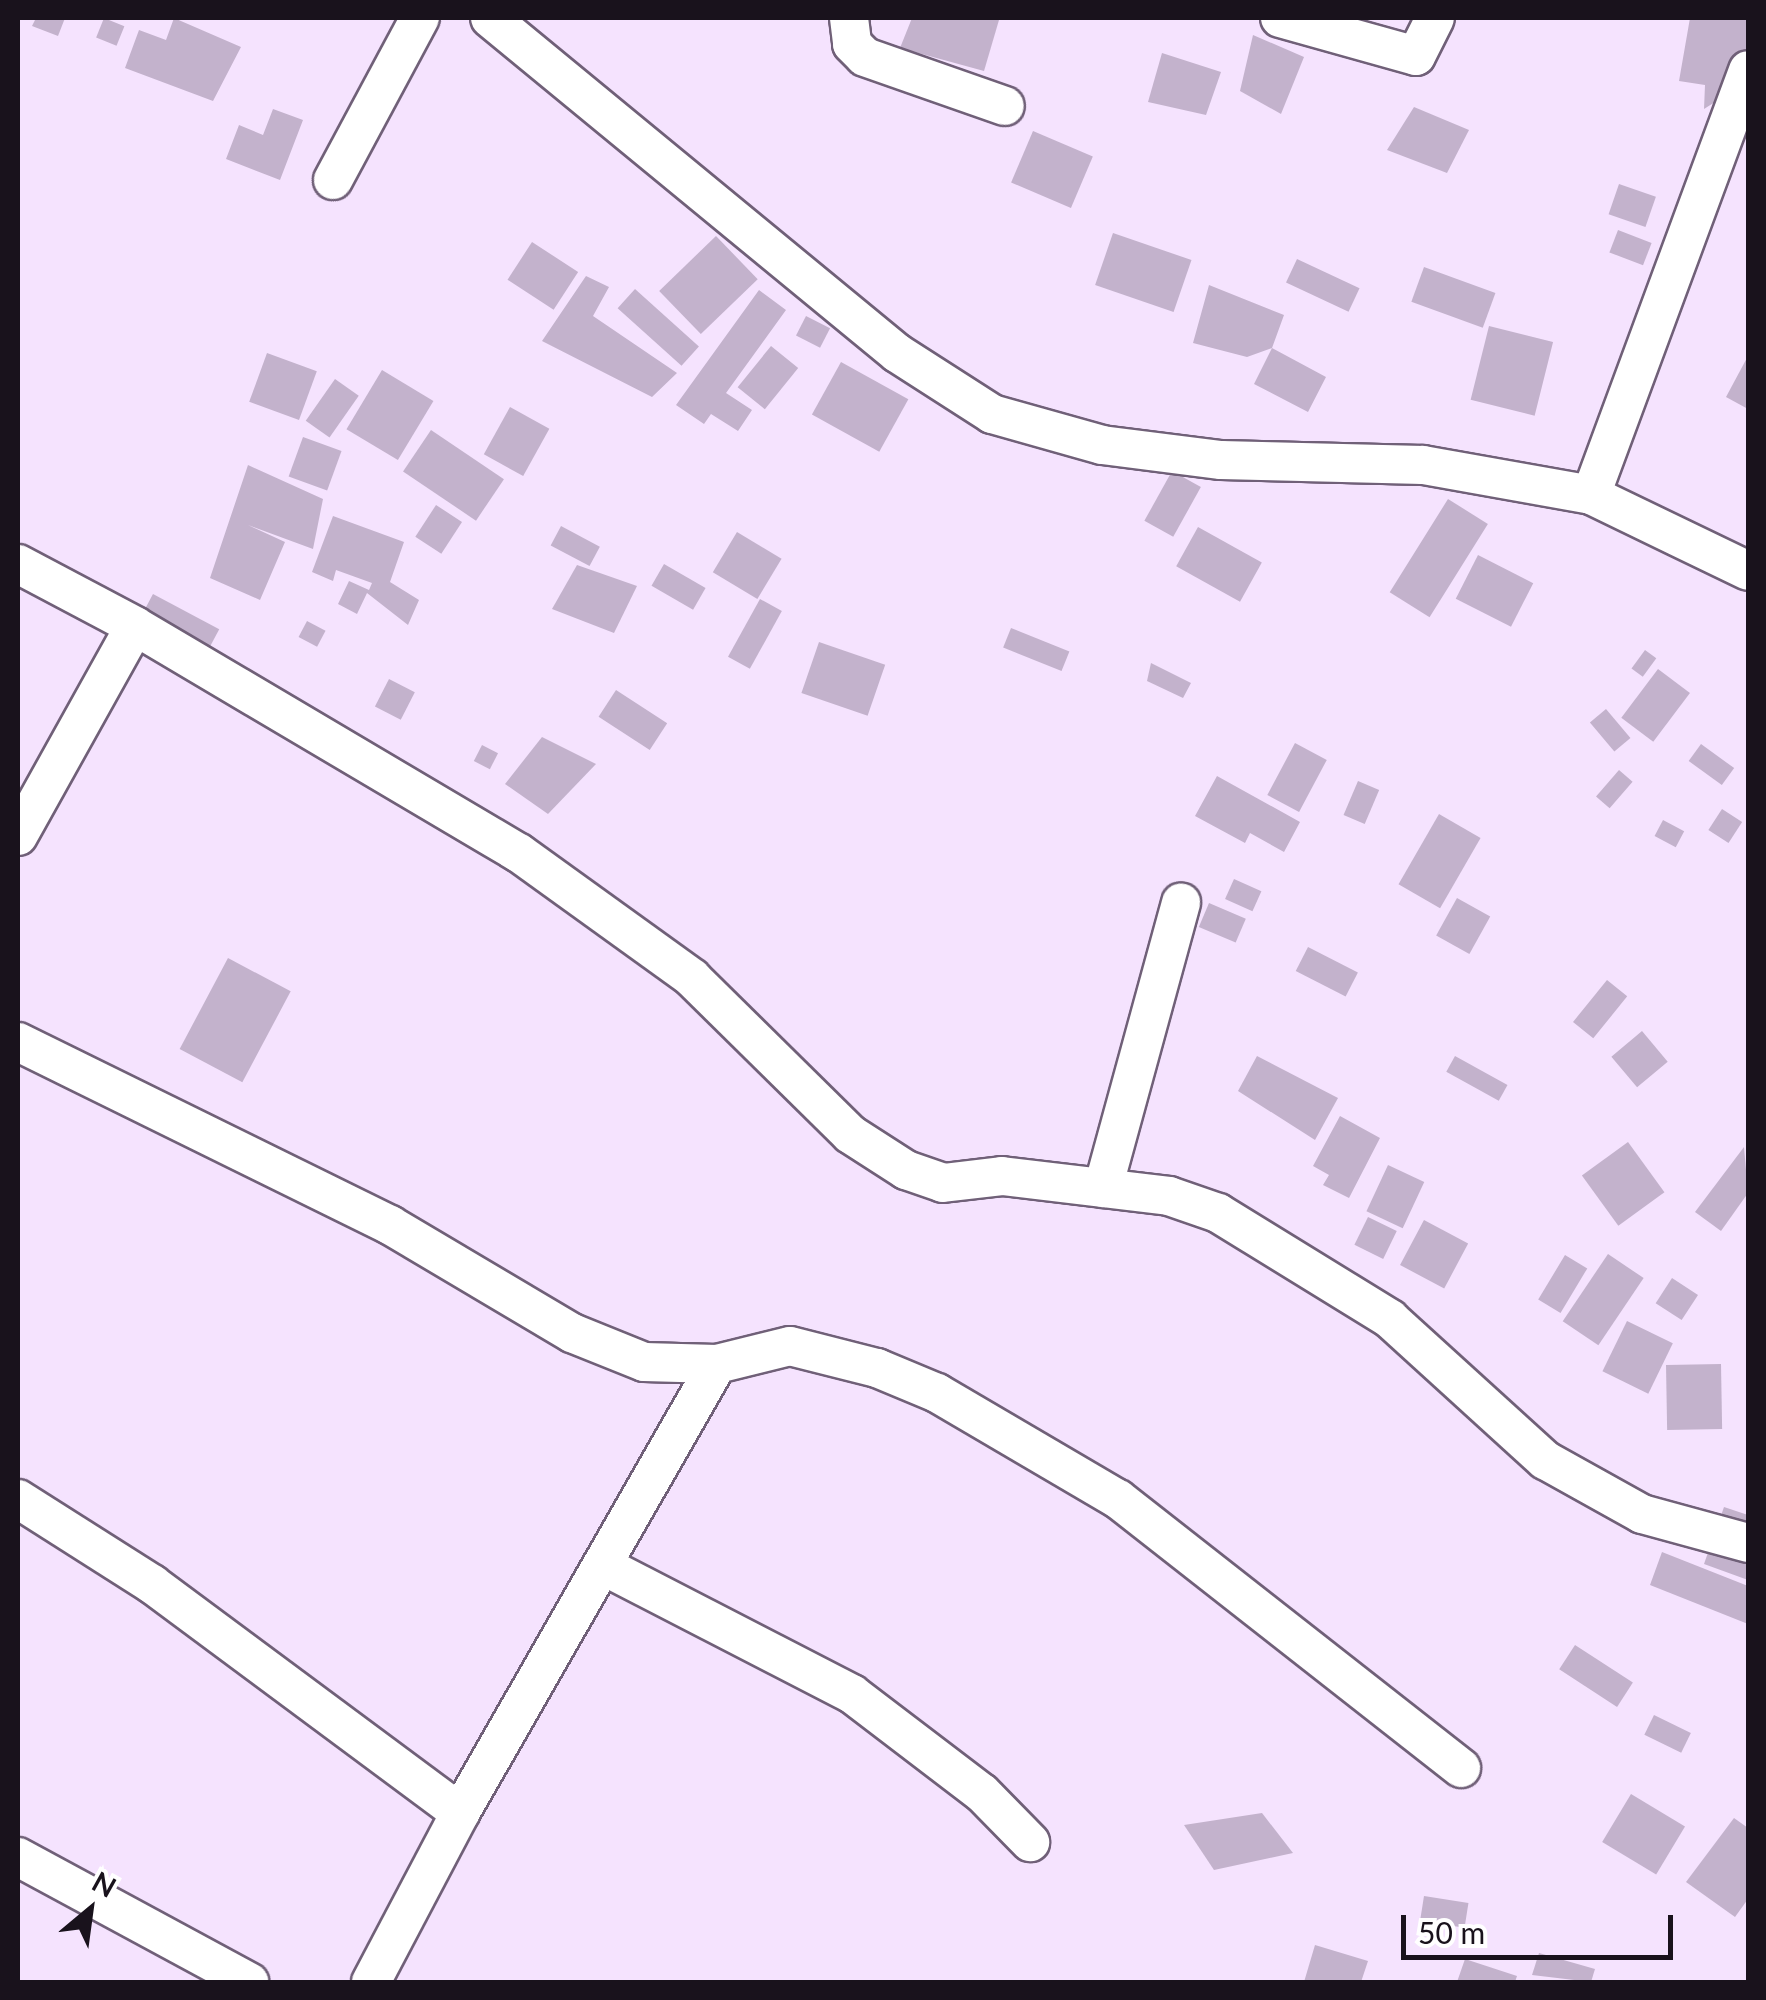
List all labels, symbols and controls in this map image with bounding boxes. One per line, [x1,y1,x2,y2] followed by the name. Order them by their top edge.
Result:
[40,1860,140,1960] north arrow
[87,1864,122,1904] text: N
[1406,1895,1678,1957] scale bar
[1418,1914,1485,1950] text: 50 m

